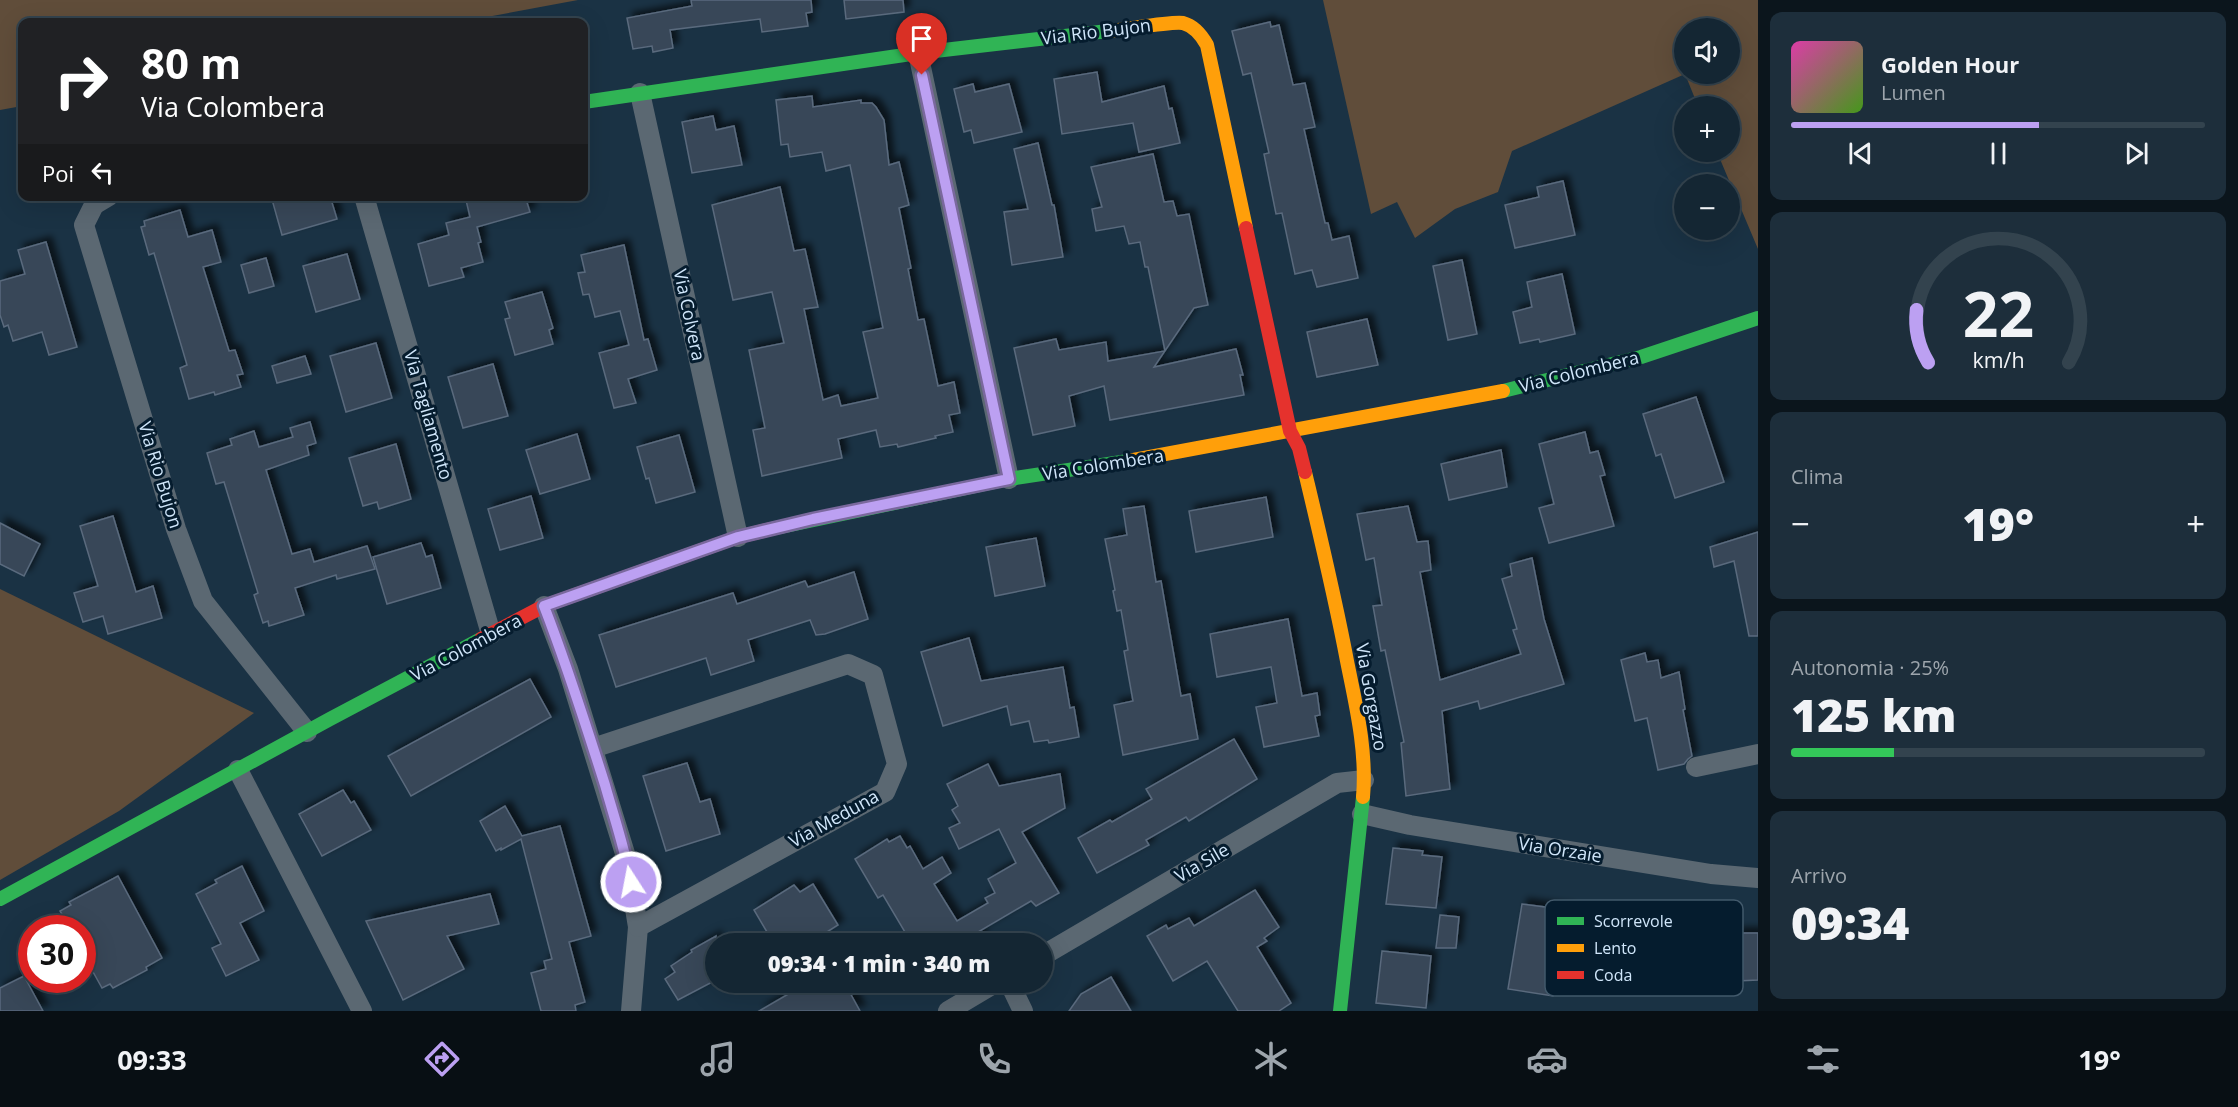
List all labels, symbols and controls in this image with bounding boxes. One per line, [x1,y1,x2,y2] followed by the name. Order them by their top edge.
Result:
[1040,12,1152,50] street label: Via Rio Bujon
[896,13,947,75] pin
[1674,18,1740,240] map controls
[1674,18,1740,84] button: sound
[905,22,938,55] icon: arrive
[141,34,241,91] text: 80 m
[42,42,120,120] icon: right
[1881,49,2019,79] text: Golden Hour
[1881,79,1946,106] text: Lumen
[141,88,325,125] text: Via Colombera
[1674,96,1740,162] button: +
[1844,137,1877,170] icon: previous
[1982,137,2015,170] icon: pause
[2120,137,2153,170] icon: next
[86,156,119,189] icon: left
[42,158,74,188] text: Poi
[1674,174,1740,240] button: −
[669,267,711,363] street label: Via Colvera
[1962,270,2034,355] text: 22
[1516,345,1641,398] street label: Via Colombera
[1972,345,2024,374] text: km/h
[399,347,459,482] street label: Via Tagliamento
[133,419,189,531] street label: Via Rio Bujon
[1040,443,1165,485] street label: Via Colombera
[1791,463,1843,490] text: Clima
[1962,493,2034,554] text: 19°
[1791,501,1810,546] text: −
[2186,501,2205,546] text: +
[406,608,525,687] street label: Via Colombera
[1351,641,1393,752] street label: Via Gorgazzo
[1791,654,1949,681] text: Autonomia · 25%
[1791,684,1956,745] text: 125 km
[784,784,883,853] street label: Via Meduna
[1517,831,1604,867] street label: Via Orzaie
[1170,837,1233,887] street label: Via Sile
[599,850,663,914] position arrow
[1791,862,1847,889] text: Arrivo
[1791,892,1909,953] text: 09:34
[1545,900,1743,996] legend
[1594,910,1673,932] text: Scorrevole
[18,915,96,993] speed limit sign: 30
[1594,937,1636,959] text: Lento
[768,948,990,978] text: 09:34 · 1 min · 340 m
[1594,964,1632,986] text: Coda
[421,1038,463,1080] icon: directions
[697,1038,739,1080] icon: music
[973,1038,1015,1080] icon: phone
[1250,1038,1292,1080] icon: climate
[1526,1038,1568,1080] icon: car
[1802,1038,1844,1080] icon: filters
[117,1041,187,1078] text: 09:33
[2078,1041,2121,1078] text: 19°

